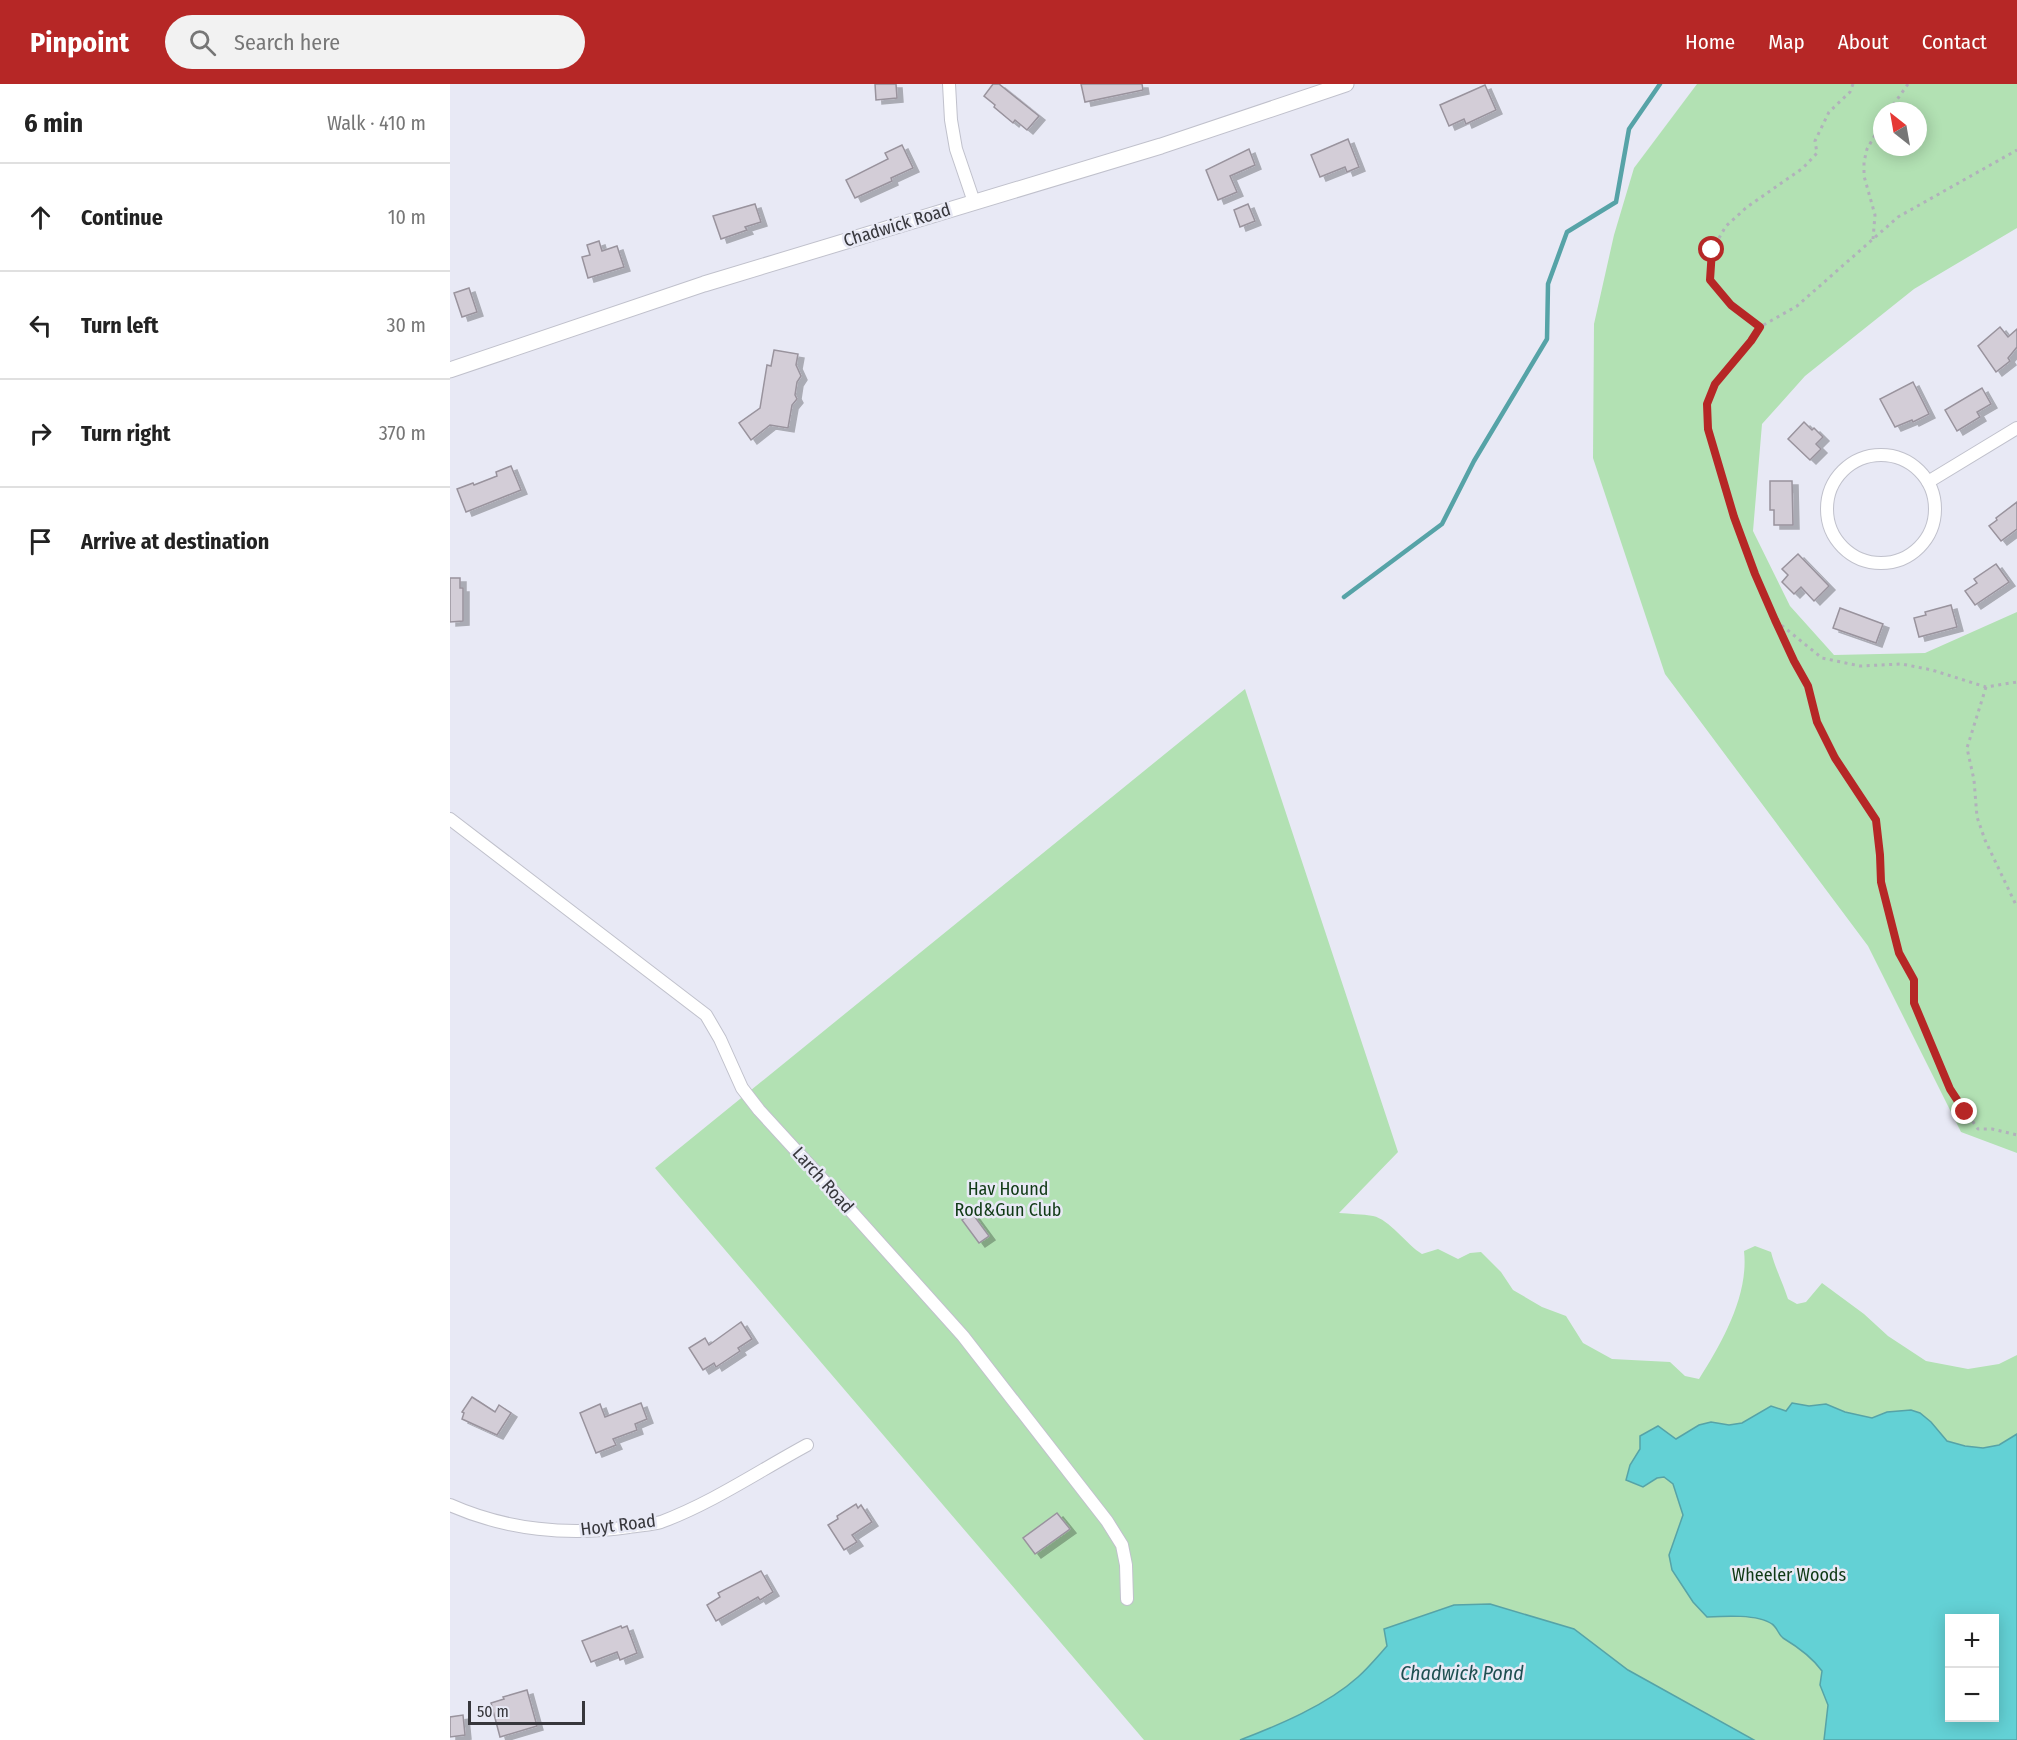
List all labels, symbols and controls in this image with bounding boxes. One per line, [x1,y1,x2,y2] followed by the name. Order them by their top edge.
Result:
[165,15,585,69] search box
[30,26,129,59] text: Pinpoint
[186,26,219,59] icon: search
[234,29,340,56] text: Search here
[1685,29,1735,55] text: Home
[1768,29,1805,55] text: Map
[1838,29,1889,55] text: About
[1922,29,1987,55] text: Contact
[1873,102,1927,156] north arrow
[24,108,83,139] text: 6 min
[327,111,426,135] text: Walk · 410 m
[841,198,953,252] street label: Chadwick Road
[24,201,57,234] icon: ahead
[81,204,163,231] text: Continue
[388,205,426,229] text: 10 m
[1698,236,1724,262] route start
[24,309,57,342] icon: left
[81,312,159,339] text: Turn left
[386,313,426,337] text: 30 m
[24,417,57,450] icon: right
[81,420,170,447] text: Turn right
[379,421,426,445] text: 370 m
[24,525,57,558] icon: arrive
[81,528,269,555] text: Arrive at destination
[1951,1098,1977,1124] route end
[788,1142,858,1218] street label: Larch Road
[955,1178,1061,1221] park label: Hav Hound Rod&Gun Club
[579,1509,657,1541] street label: Hoyt Road
[1732,1564,1847,1586] park label: Wheeler Woods
[1945,1614,1999,1722] map controls
[1945,1614,1999,1668] button: +
[1400,1661,1524,1685] water label: Chadwick Pond
[1945,1668,1999,1722] button: −
[468,1698,585,1726] scale bar
[477,1702,509,1721] text: 50 m

